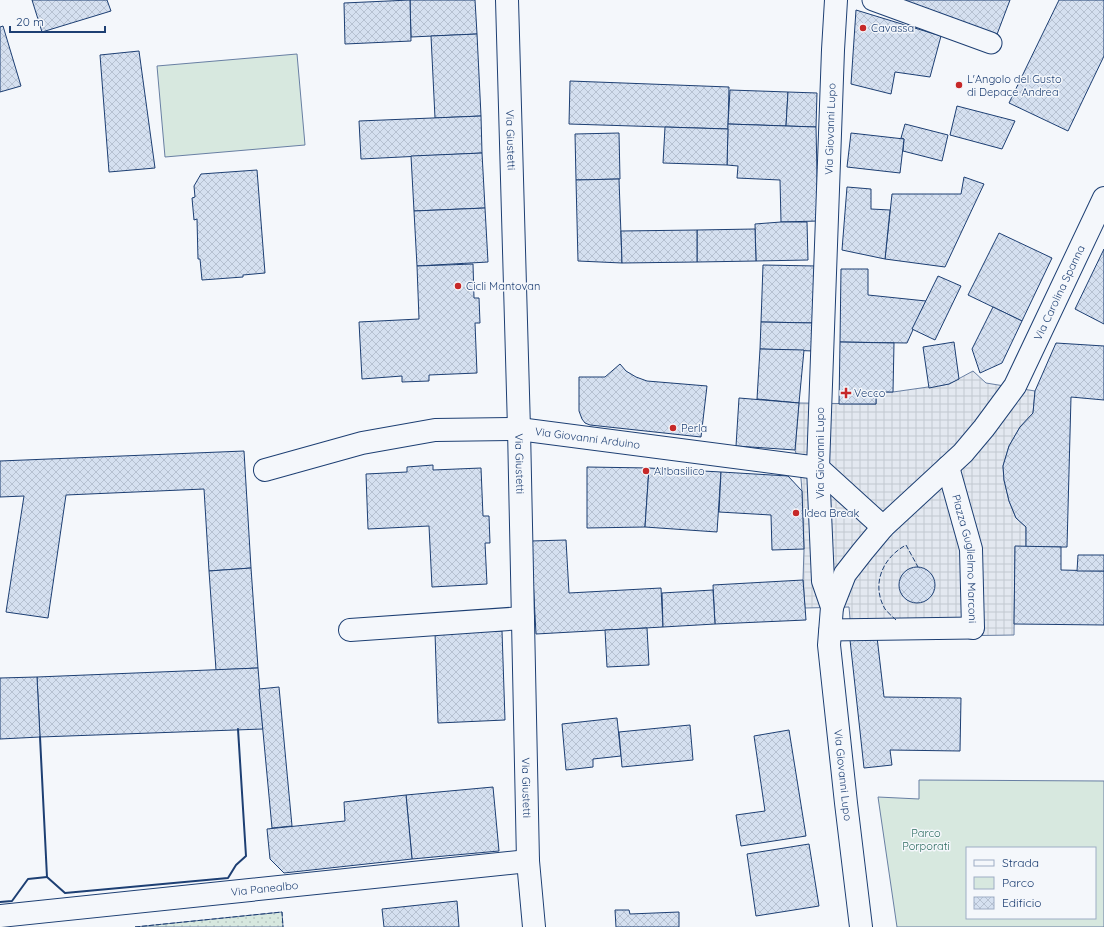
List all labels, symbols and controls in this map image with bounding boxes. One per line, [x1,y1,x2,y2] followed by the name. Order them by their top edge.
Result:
[10,8,105,34] scale bar
[16,14,44,29] text: 20 m
[871,21,914,35] place label: Cavassa
[858,23,868,33] marker: Cavassa
[967,72,1062,99] place label: L'Angolo del Gusto di Depace Andrea
[954,80,964,90] marker: L'Angolo del Gusto di Depace Andrea
[821,82,839,175] street label: Via Giovanni Lupo
[503,109,519,170] street label: Via Giustetti
[1031,243,1088,343] street label: Via Carolina Spanna
[466,279,540,293] place label: Cicli Mantovan
[453,281,463,291] marker: Cicli Mantovan
[854,386,886,400] place label: Vecco
[841,388,851,398] marker: Vecco
[813,407,827,499] street label: Via Giovanni Lupo
[681,421,707,435] place label: Perla
[668,423,678,433] marker: Perla
[534,424,641,452] street label: Via Giovanni Arduino
[512,433,527,494] street label: Via Giustetti
[654,464,705,478] place label: Al basilico
[641,466,651,476] marker: Al basilico
[949,493,980,623] street label: Piazza Guglielmo Marconi
[804,506,859,520] place label: Idea Break
[791,508,801,518] marker: Idea Break
[831,729,855,822] street label: Via Giovanni Lupo
[519,757,534,818] street label: Via Giustetti
[902,826,950,853] park label: Parco Porporati
[966,847,1096,919] legend
[1002,855,1039,870] text: Strada
[1002,875,1034,890] text: Parco
[230,878,299,899] street label: Via Panealbo
[1002,895,1042,910] text: Edificio

